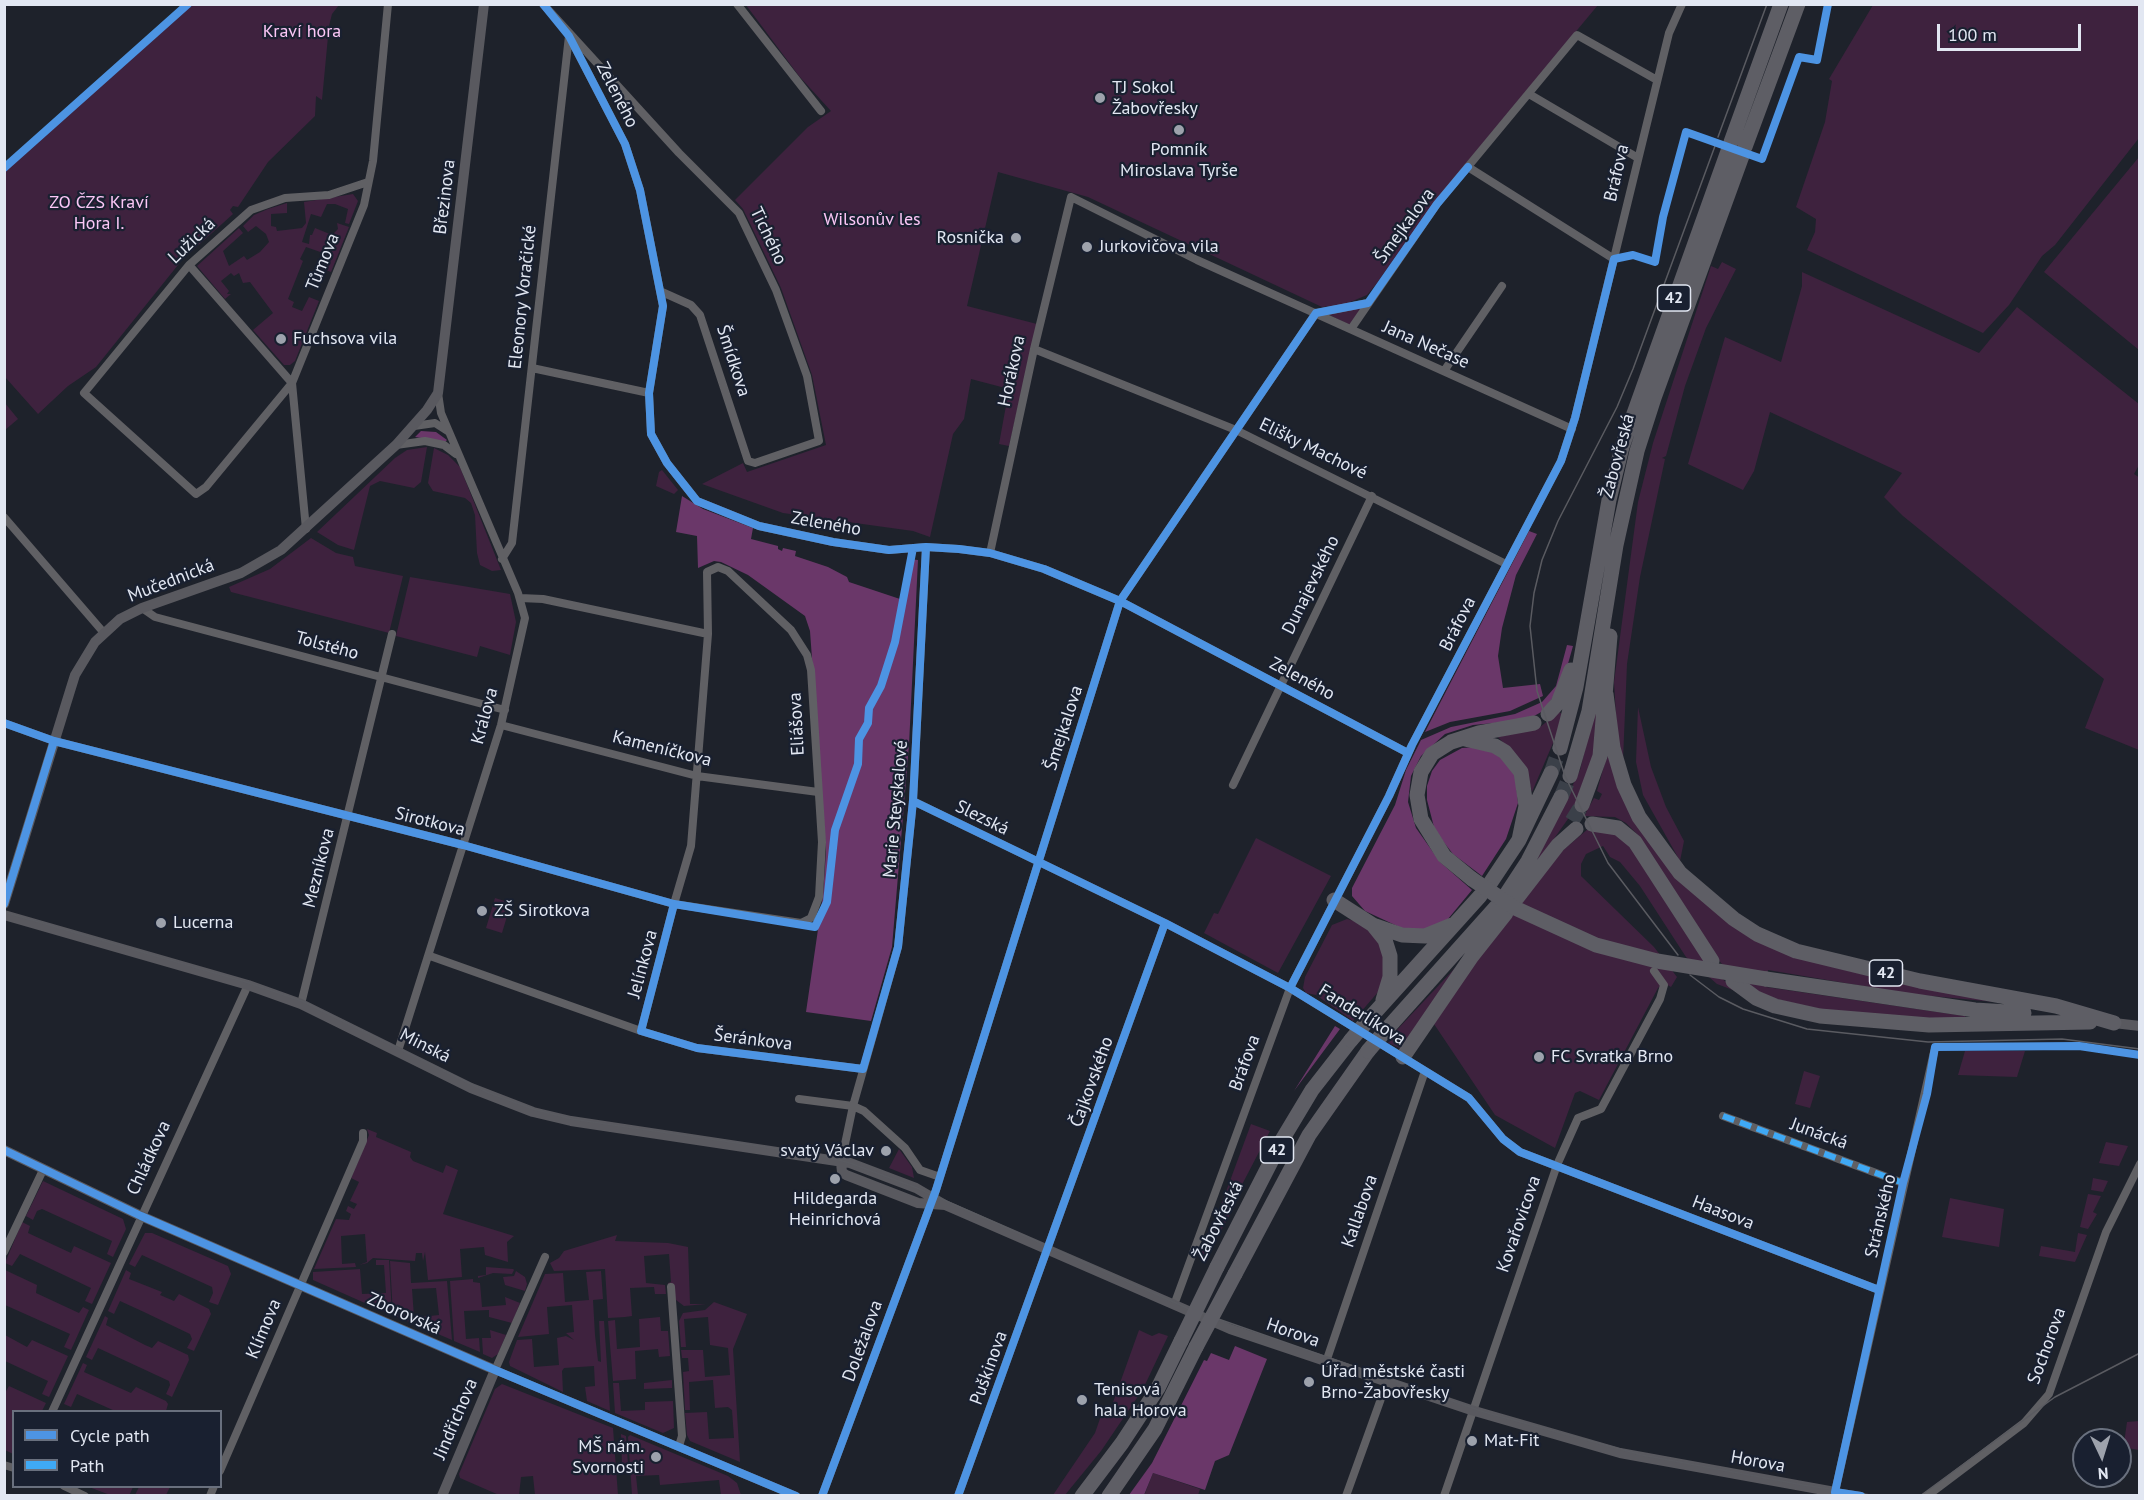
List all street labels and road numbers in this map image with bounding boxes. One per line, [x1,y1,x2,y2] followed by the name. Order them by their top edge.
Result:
[591,59,643,131] street label: Zeleného
[1600,142,1634,204] street label: Bráfova
[430,158,460,236] street label: Březinova
[1370,184,1440,268] street label: Šmejkalova
[745,204,791,268] street label: Tichého
[164,213,220,269] street label: Lužická
[505,224,541,370] street label: Eleonory Voračické
[302,230,344,294] street label: Tůmova
[1658,285,1690,311] road number: 42
[1379,316,1473,374] street label: Jana Nečase
[711,322,755,400] street label: Šmídkova
[994,333,1030,409] street label: Horákova
[1596,411,1640,501] street label: Žabovřeská
[1256,414,1370,484] street label: Elišky Machové
[789,507,863,541] street label: Zeleného
[1278,532,1344,638] street label: Dunajevského
[125,555,217,607] street label: Mučednická
[1435,593,1481,655] street label: Bráfova
[293,627,361,665] street label: Tolstého
[1266,653,1338,705] street label: Zeleného
[1040,683,1088,773] street label: Šmejkalova
[467,685,503,747] street label: Králova
[785,692,809,756] street label: Eliášova
[610,726,714,772] street label: Kameníčkova
[879,739,913,879] street label: Marie Steyskalové
[952,796,1012,840] street label: Slezská
[393,803,467,841] street label: Sirotkova
[299,826,339,910] street label: Mezníkova
[624,928,662,1000] street label: Jelínkova
[1870,960,1902,986] road number: 42
[1314,980,1410,1050] street label: Fanderlíkova
[396,1024,454,1068] street label: Minská
[712,1024,794,1056] street label: Šeránkova
[1225,1032,1265,1094] street label: Bráfova
[1066,1034,1118,1130] street label: Čajkovského
[1787,1114,1851,1154] street label: Junácká
[122,1117,176,1199] street label: Chládkova
[1260,1137,1294,1163] road number: 42
[1337,1172,1383,1250] street label: Kallabova
[1861,1172,1901,1260] street label: Stránského
[1492,1173,1546,1275] street label: Kovařovicova
[1190,1178,1248,1264] street label: Žabovřeská
[1689,1191,1757,1235] street label: Haasova
[364,1288,444,1340] street label: Zborovská
[242,1296,286,1362] street label: Klímova
[838,1297,888,1385] street label: Doležalova
[2023,1305,2071,1387] street label: Sochorova
[1264,1314,1322,1352] street label: Horova
[966,1328,1012,1408] street label: Puškinova
[429,1375,483,1463] street label: Jindřichova
[1729,1447,1787,1477] street label: Horova

